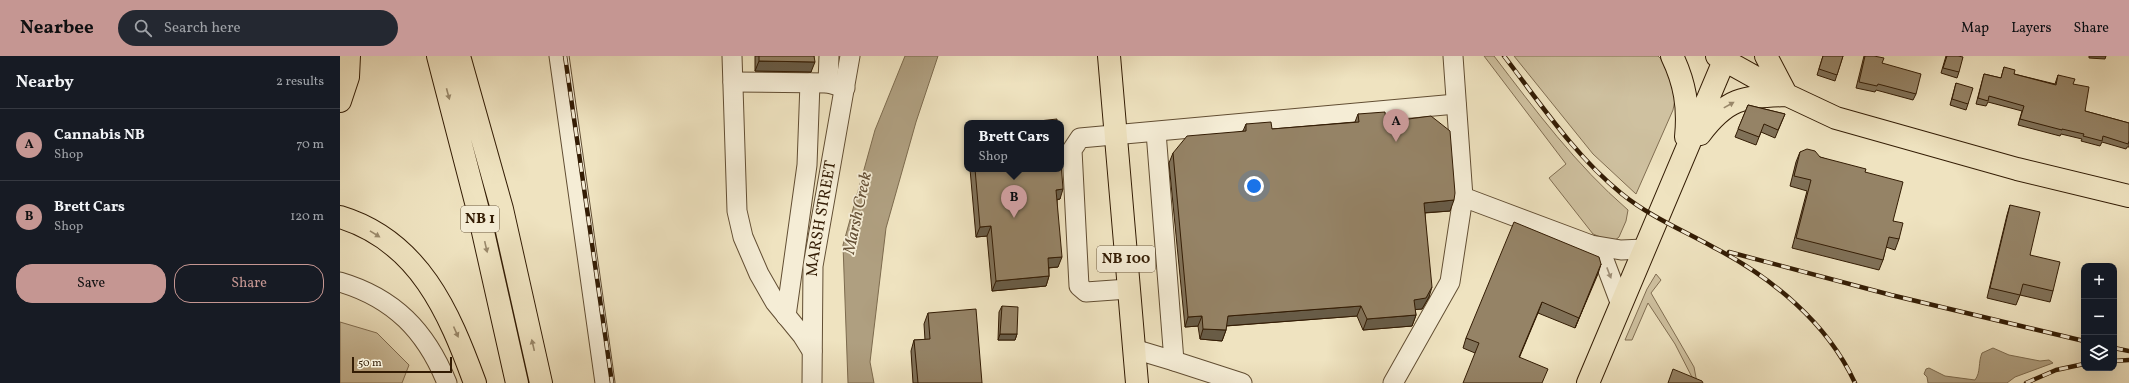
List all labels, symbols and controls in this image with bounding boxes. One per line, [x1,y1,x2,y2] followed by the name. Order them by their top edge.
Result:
[118,10,398,46] search box
[20,15,94,41] text: Nearbee
[132,17,154,39] icon: search
[164,18,241,39] text: Search here
[1961,19,1989,38] text: Map
[2011,19,2051,38] text: Layers
[2073,19,2109,38] text: Share
[16,71,74,94] text: Nearby
[276,73,324,91] text: 2 results
[445,88,451,100] one-way arrow
[1723,102,1735,108] one-way arrow
[1383,109,1409,142] pin: A
[964,120,1064,172] popup
[54,125,145,146] text: Cannabis NB
[979,127,1049,148] text: Brett Cars
[24,136,34,154] text: A
[296,136,324,154] text: 70 m
[54,146,83,164] text: Shop
[979,148,1008,166] text: Shop
[802,159,842,277] street label: MARSH STREET
[838,170,878,257] water label: Marsh Creek
[1244,176,1264,196] your location
[1001,185,1027,218] pin: B
[54,197,125,218] text: Brett Cars
[461,206,499,232] road number: NB 1
[25,208,33,226] text: B
[290,208,324,226] text: 120 m
[54,218,83,236] text: Shop
[369,230,381,237] one-way arrow
[484,241,490,253] one-way arrow
[1097,246,1155,272] road number: NB 100
[2081,263,2117,371] map controls
[2081,263,2117,299] button: +
[16,264,166,303] button: Save
[174,264,324,303] button: Share
[1606,268,1612,280] one-way arrow
[2081,299,2117,335] button: −
[453,327,459,338] one-way arrow
[2081,335,2117,371] button: layers
[529,339,535,351] one-way arrow
[352,355,452,374] scale bar
[358,356,382,371] text: 50 m

